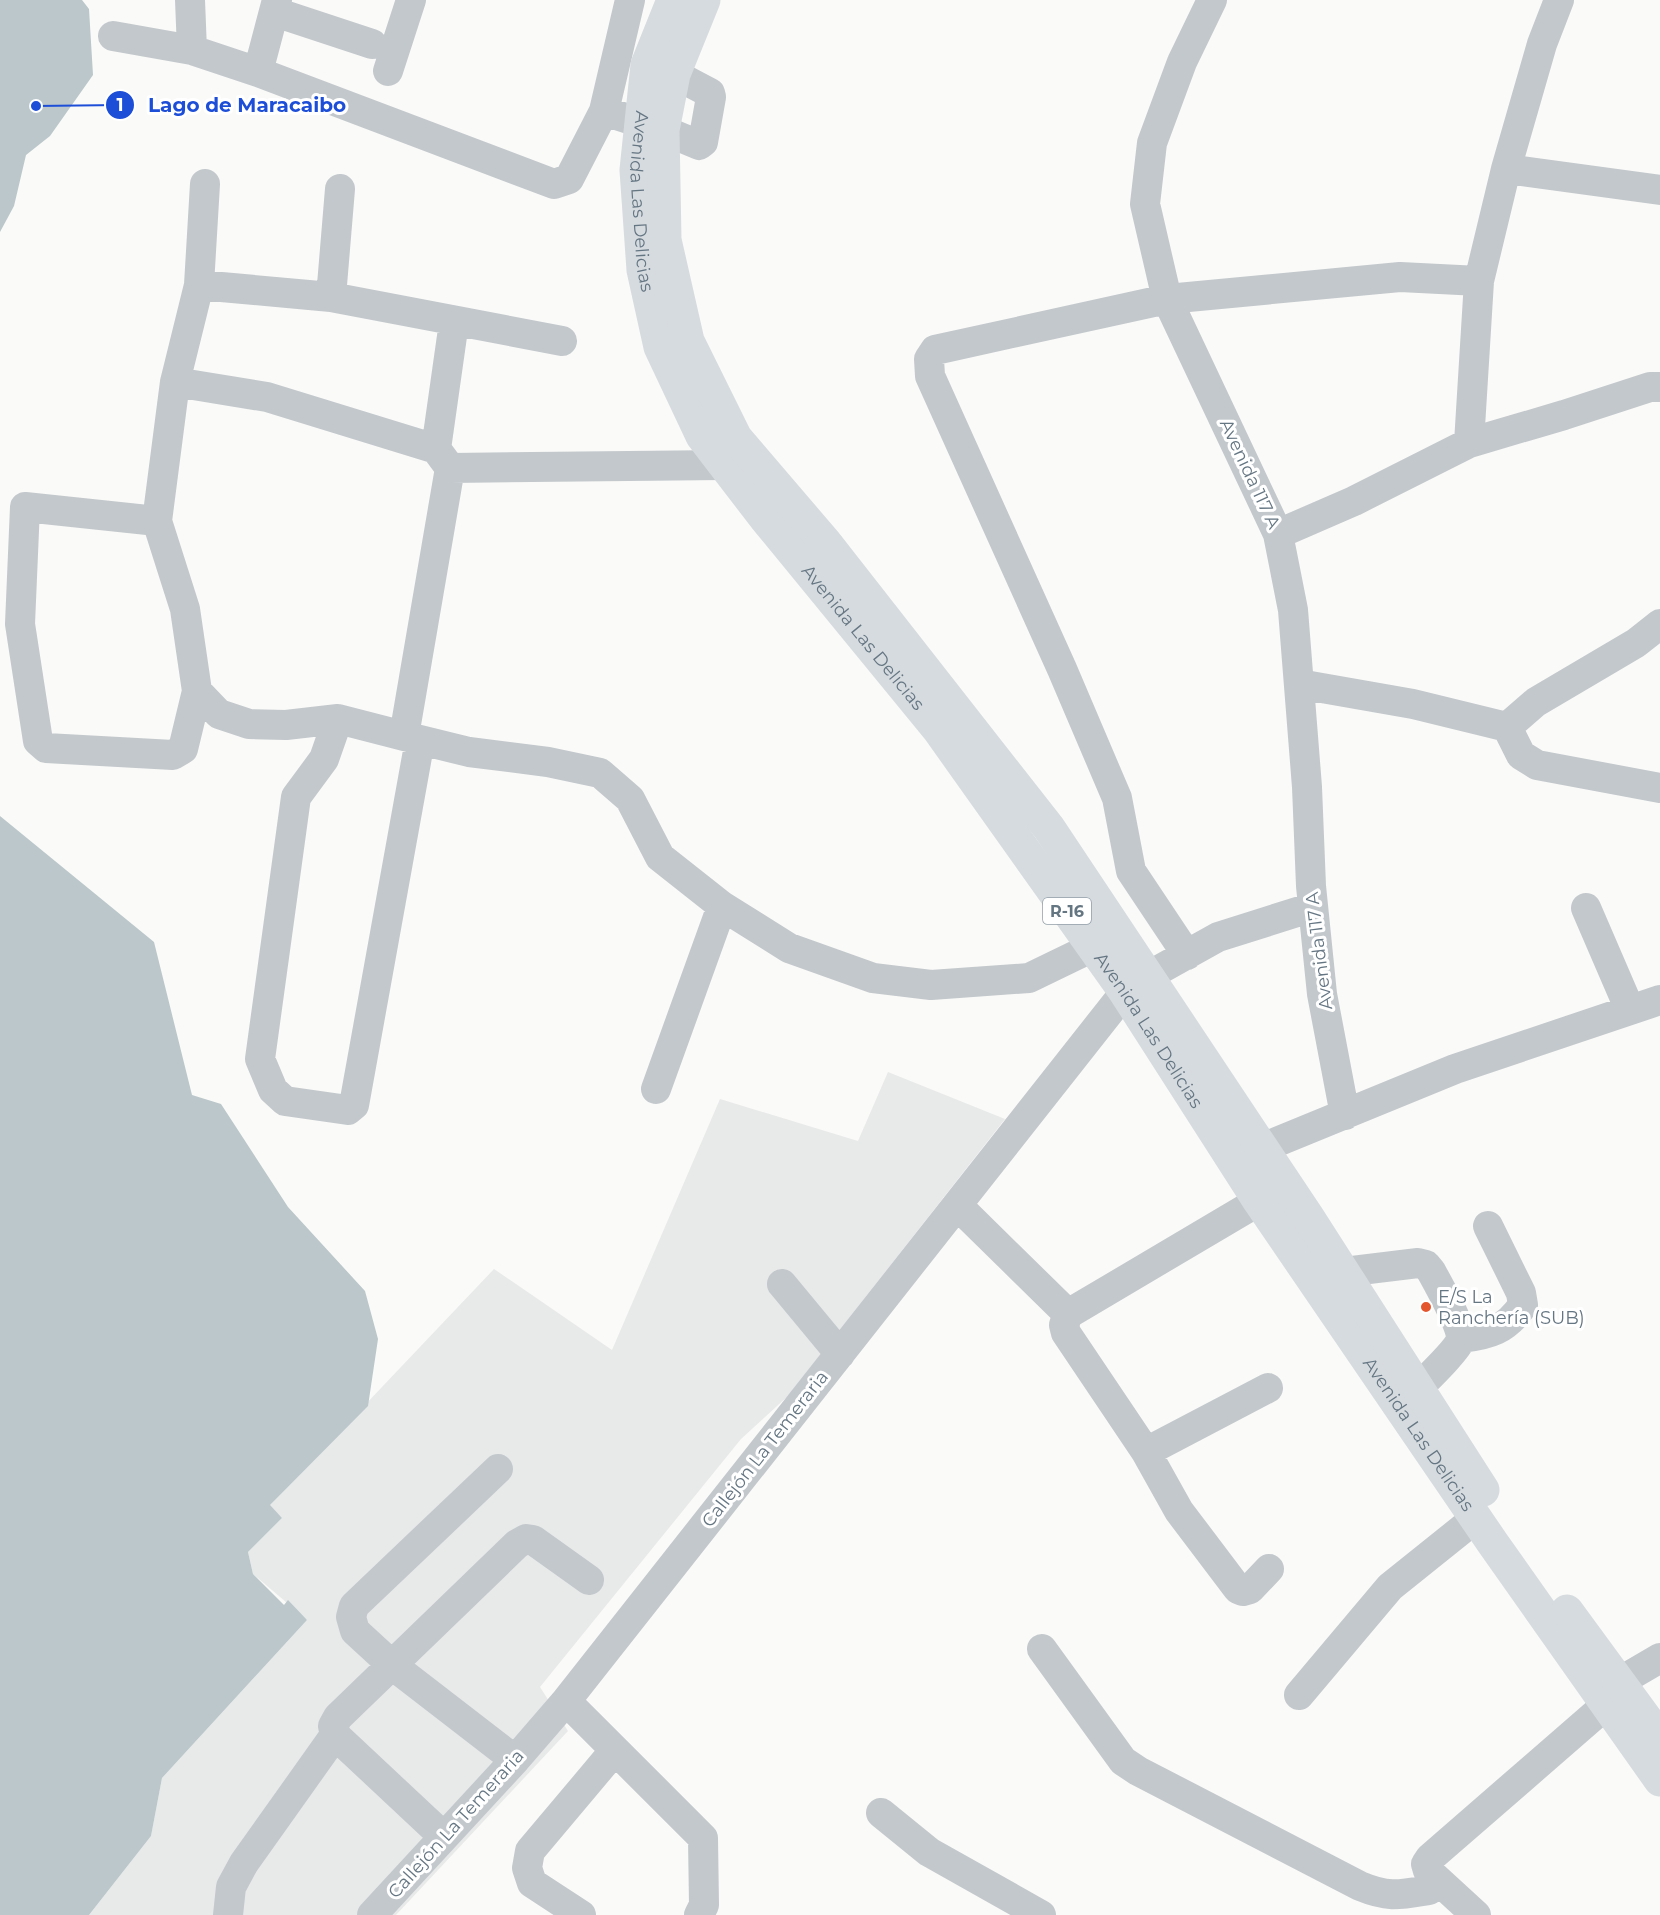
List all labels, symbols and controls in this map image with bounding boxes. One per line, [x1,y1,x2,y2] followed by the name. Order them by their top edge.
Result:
[105,86,358,124] callout: Lago de Maracaibo
[148,93,346,117] text: Lago de Maracaibo
[116,94,124,116] text: 1
[625,110,659,294] street label: Avenida Las Delicias
[1215,416,1285,532] street label: Avenida 117 A
[797,560,929,715] street label: Avenida Las Delicias
[1301,891,1337,1011] street label: Avenida 117 A
[1043,898,1091,924] road number: R-16
[1089,948,1208,1112] street label: Avenida Las Delicias
[1438,1286,1585,1329] place label: E/S La Ranchería (SUB)
[1419,1300,1433,1314] marker: E/S La Ranchería (SUB)
[1358,1353,1479,1516] street label: Avenida Las Delicias
[697,1366,833,1532] street label: Callejón La Temeraria
[383,1745,529,1903] street label: Callejón La Temeraria

